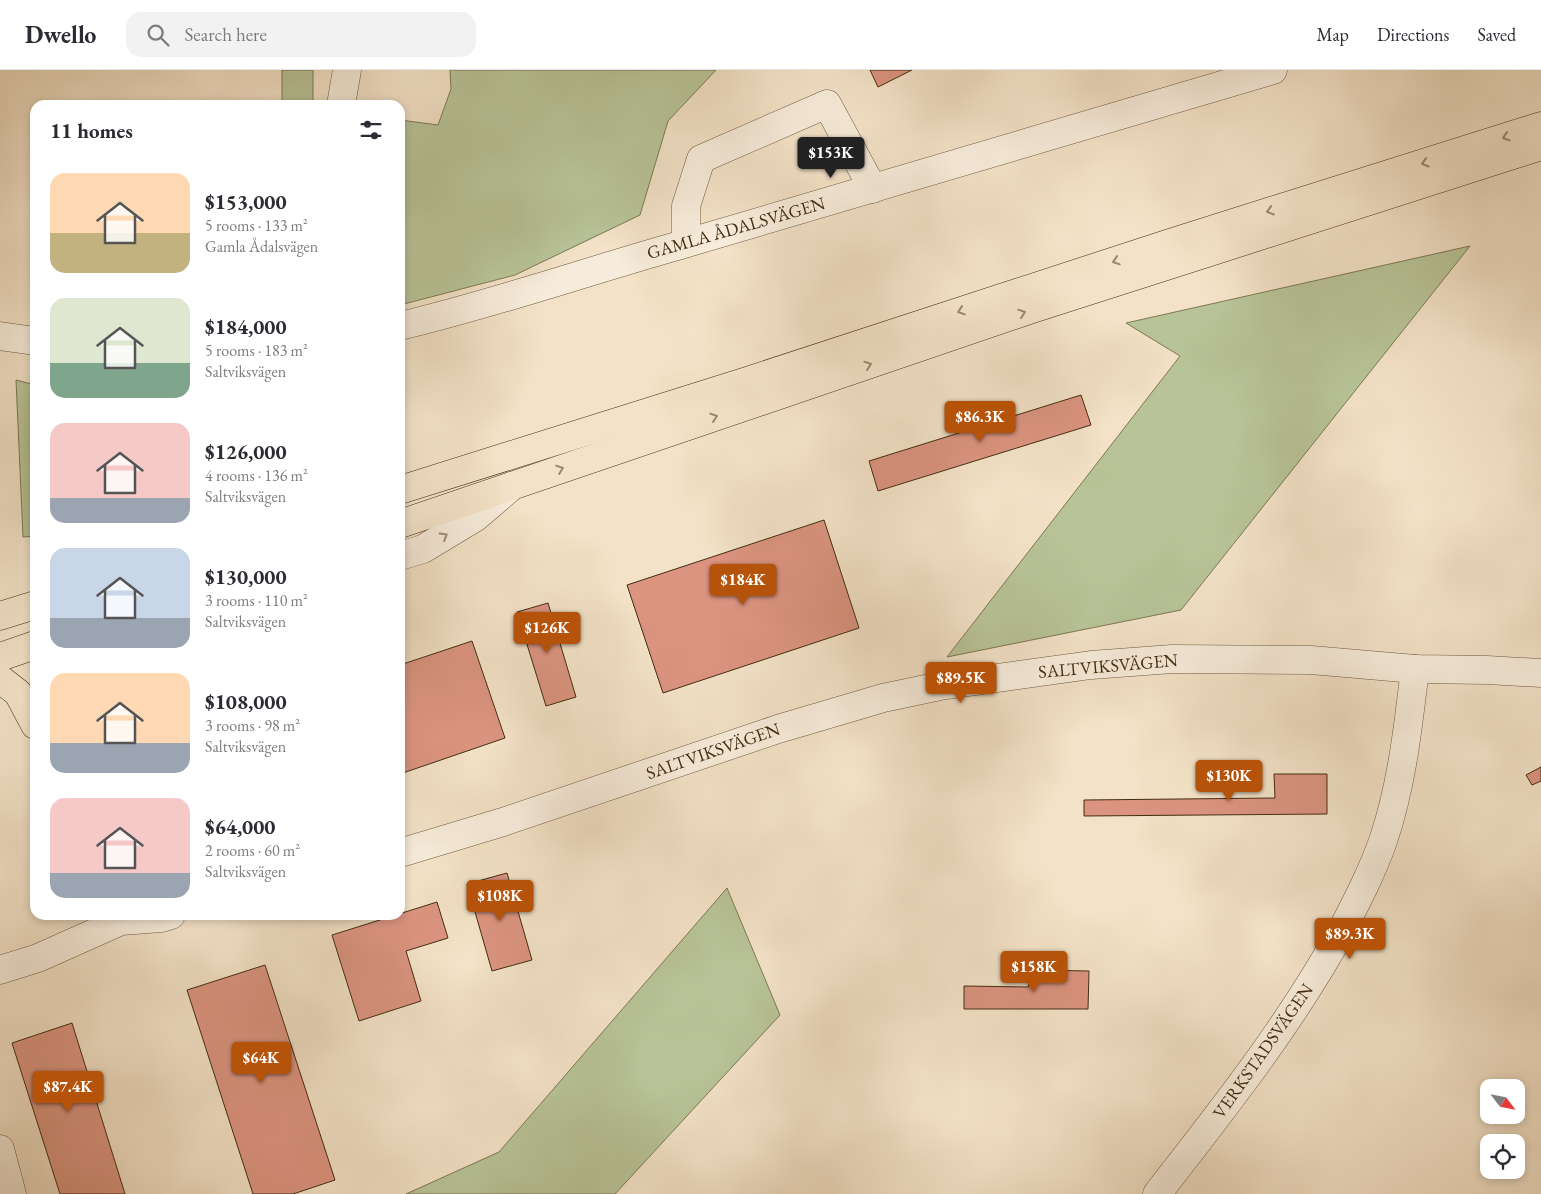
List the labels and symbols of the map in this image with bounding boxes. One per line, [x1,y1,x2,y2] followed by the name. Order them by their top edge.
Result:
[1503,131,1511,141] one-way arrow
[796,136,866,179] pin: $153K
[1422,157,1430,167] one-way arrow
[644,191,828,264] street label: GAMLA ÅDALSVÄGEN
[1267,206,1275,216] one-way arrow
[1112,255,1120,265] one-way arrow
[957,305,966,315] one-way arrow
[1017,308,1026,318] one-way arrow
[863,361,872,371] one-way arrow
[939,400,1021,443] pin: $86.3K
[709,413,718,423] one-way arrow
[556,465,564,475] one-way arrow
[439,533,448,543] one-way arrow
[708,564,778,606] pin: $184K
[512,612,582,654] pin: $126K
[1037,648,1179,683] street label: SALTVIKSVÄGEN
[920,662,1002,704] pin: $89.5K
[643,717,783,784] street label: SALTVIKSVÄGEN
[1194,760,1264,802] pin: $130K
[465,880,535,922] pin: $108K
[1309,918,1391,960] pin: $89.3K
[999,950,1069,993] pin: $158K
[1207,978,1318,1123] street label: VERKSTADSVÄGEN
[231,1042,291,1084] pin: $64K
[27,1070,109,1113] pin: $87.4K
[1480,1079,1525,1124] north arrow

